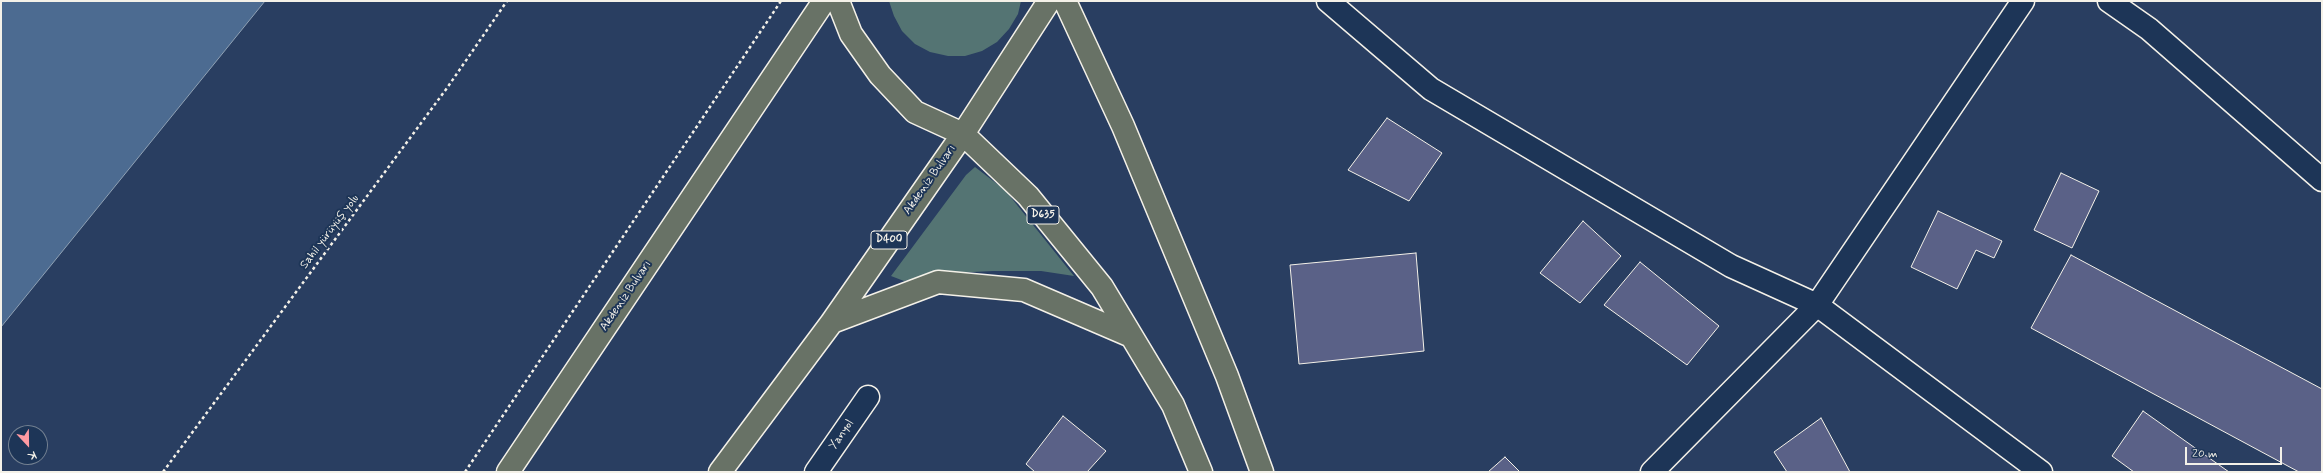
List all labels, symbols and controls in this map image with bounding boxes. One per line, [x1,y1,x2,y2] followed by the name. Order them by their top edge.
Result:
[901,142,959,218] street label: Akdeniz Bulvarı
[297,192,363,272] street label: Sahil yürüyüş yolu
[1027,206,1059,224] road number: D635
[871,231,907,249] road number: D400
[597,258,655,334] street label: Akdeniz Bulvarı
[826,417,858,453] street label: Yanyol
[8,425,48,465] north arrow
[2187,439,2284,465] scale bar
[2192,446,2218,462] text: 20 m
[26,447,38,463] text: K

